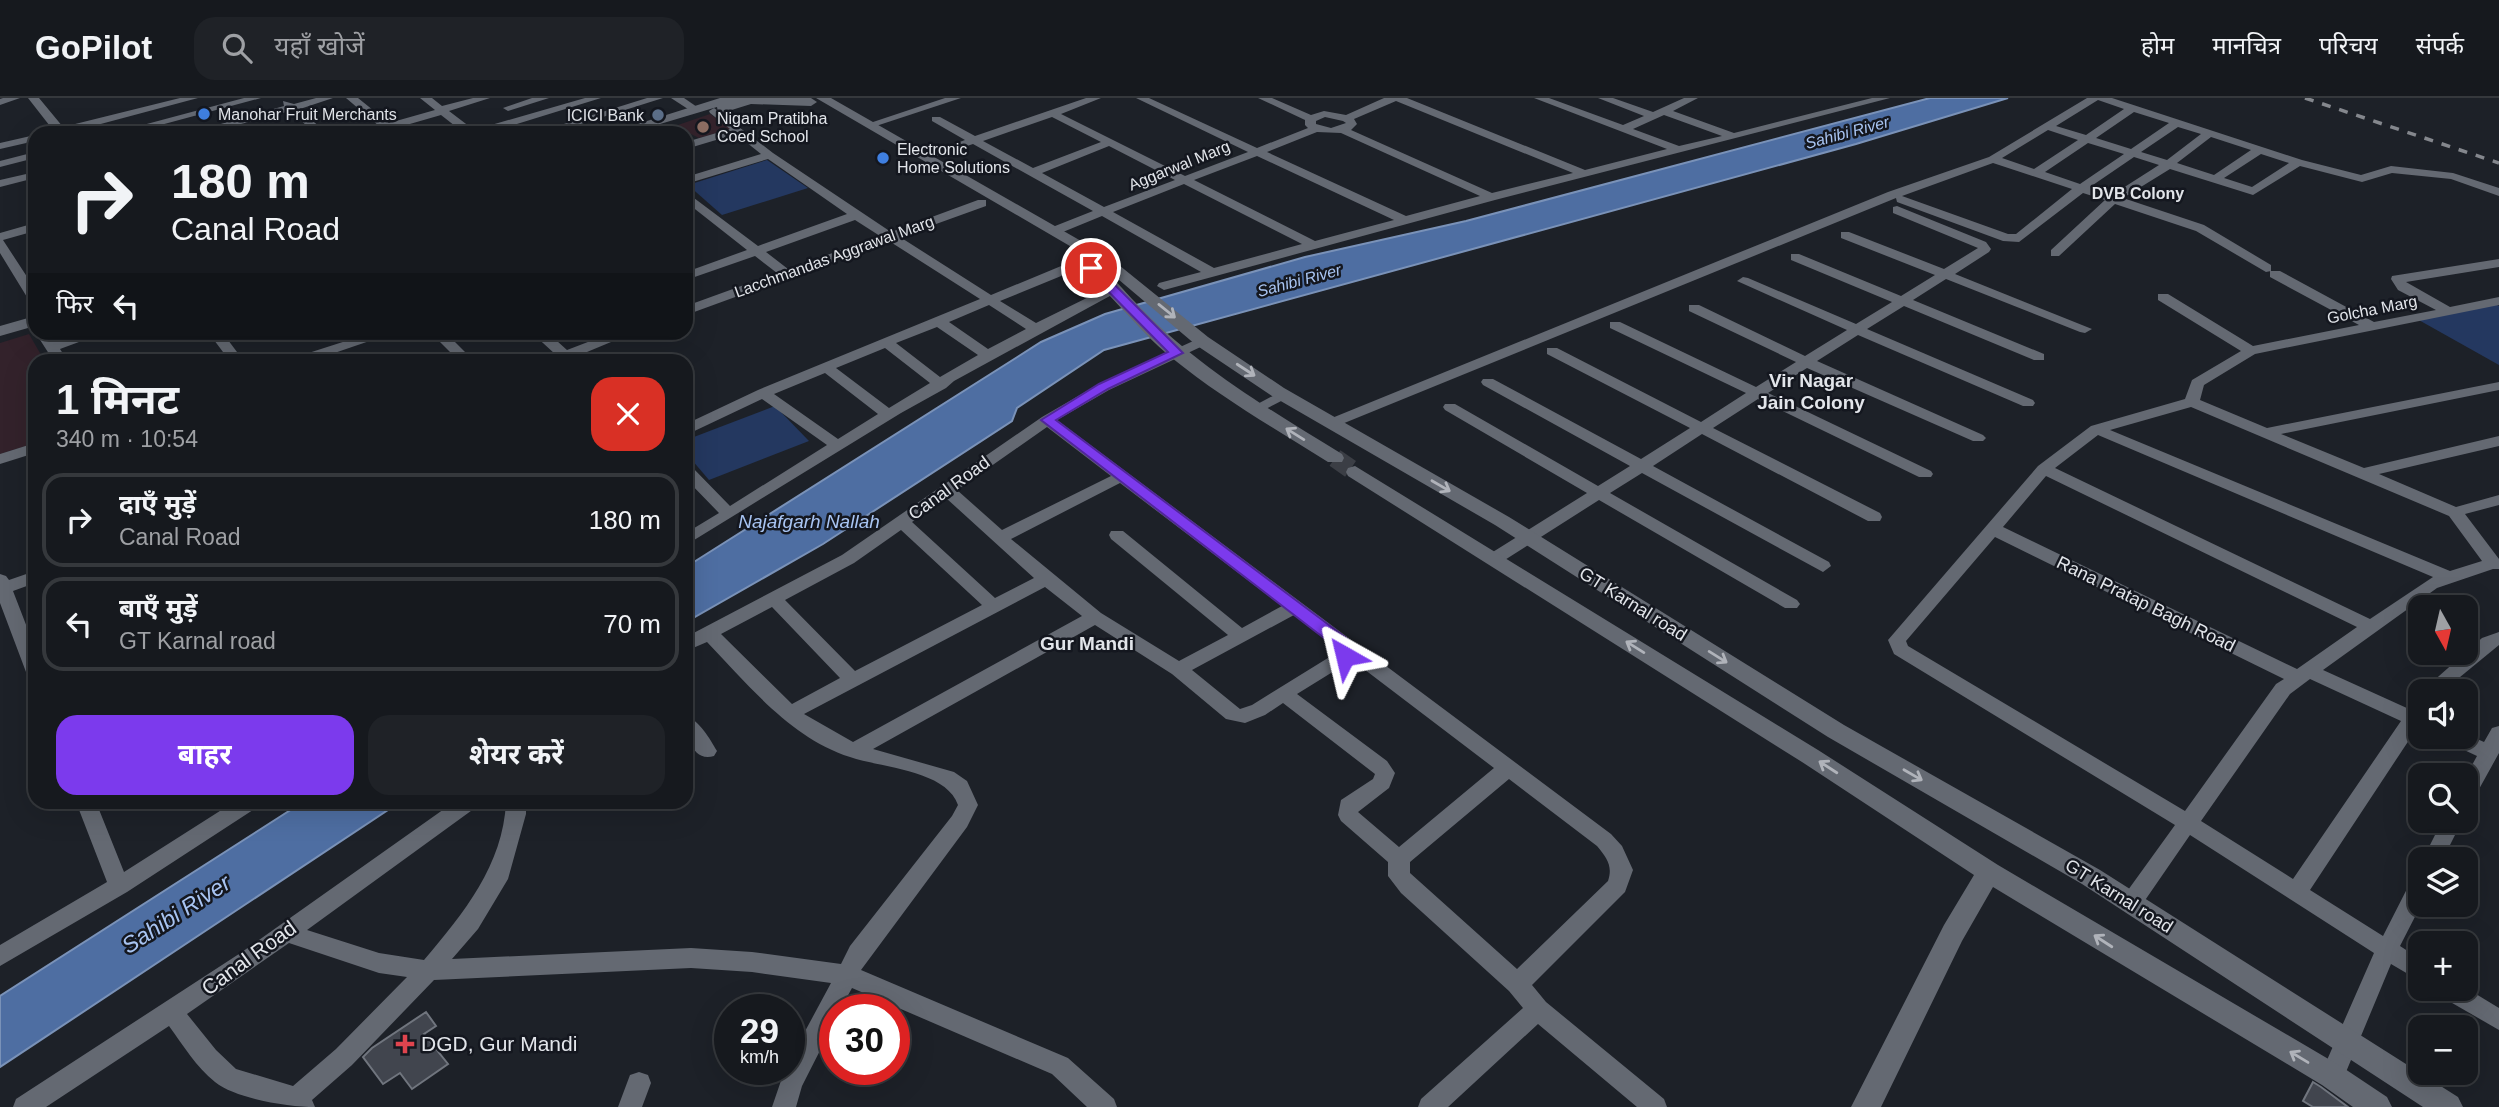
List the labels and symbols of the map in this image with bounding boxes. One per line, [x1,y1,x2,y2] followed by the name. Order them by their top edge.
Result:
[196,106,212,122] marker: Manohar Fruit Merchants
[218,106,397,123] place label: Manohar Fruit Merchants
[567,107,645,124] place label: ICICI Bank
[650,107,666,123] marker: ICICI Bank
[717,110,827,145] place label: Nigam Pratibha Coed School
[1803,113,1892,152] water label: Sahibi River
[695,119,711,135] marker: Nigam Pratibha Coed School
[1126,137,1232,194] street label: Aggarwal Marg
[897,141,1010,176] place label: Electronic Home Solutions
[875,150,891,166] marker: Electronic Home Solutions
[2092,185,2184,202] district label: DVB Colony
[732,212,936,301] street label: Lacchmandas Aggrawal Marg
[1061,238,1121,298] pin
[1255,261,1344,300] water label: Sahibi River
[2326,292,2419,327] street label: Golcha Marg
[1157,303,1175,319] one-way arrow
[1236,363,1255,377] one-way arrow
[1757,370,1865,413] district label: Vir Nagar Jain Colony
[1286,426,1305,441] one-way arrow
[905,452,993,524] street label: Canal Road
[1431,479,1451,493] one-way arrow
[738,511,880,532] water label: Najafgarh Nallah
[2053,552,2239,656] street label: Rana Pratap Bagh Road
[1576,563,1690,645] street label: GT Karnal road
[2408,595,2478,665] north arrow
[1308,619,1382,693] position arrow
[1040,633,1134,654] district label: Gur Mandi
[1626,639,1645,654] one-way arrow
[1708,651,1728,665] one-way arrow
[1819,760,1838,774] one-way arrow
[1902,768,1922,782] one-way arrow
[2062,855,2176,937] street label: GT Karnal road
[117,869,236,959] water label: Sahibi River
[197,916,300,999] street label: Canal Road
[2094,933,2113,948] one-way arrow
[819,994,910,1085] speed limit sign: 30
[421,1032,577,1055] place label: DGD, Gur Mandi
[395,1034,415,1054] marker: DGD, Gur Mandi
[2289,1049,2309,1063] one-way arrow

